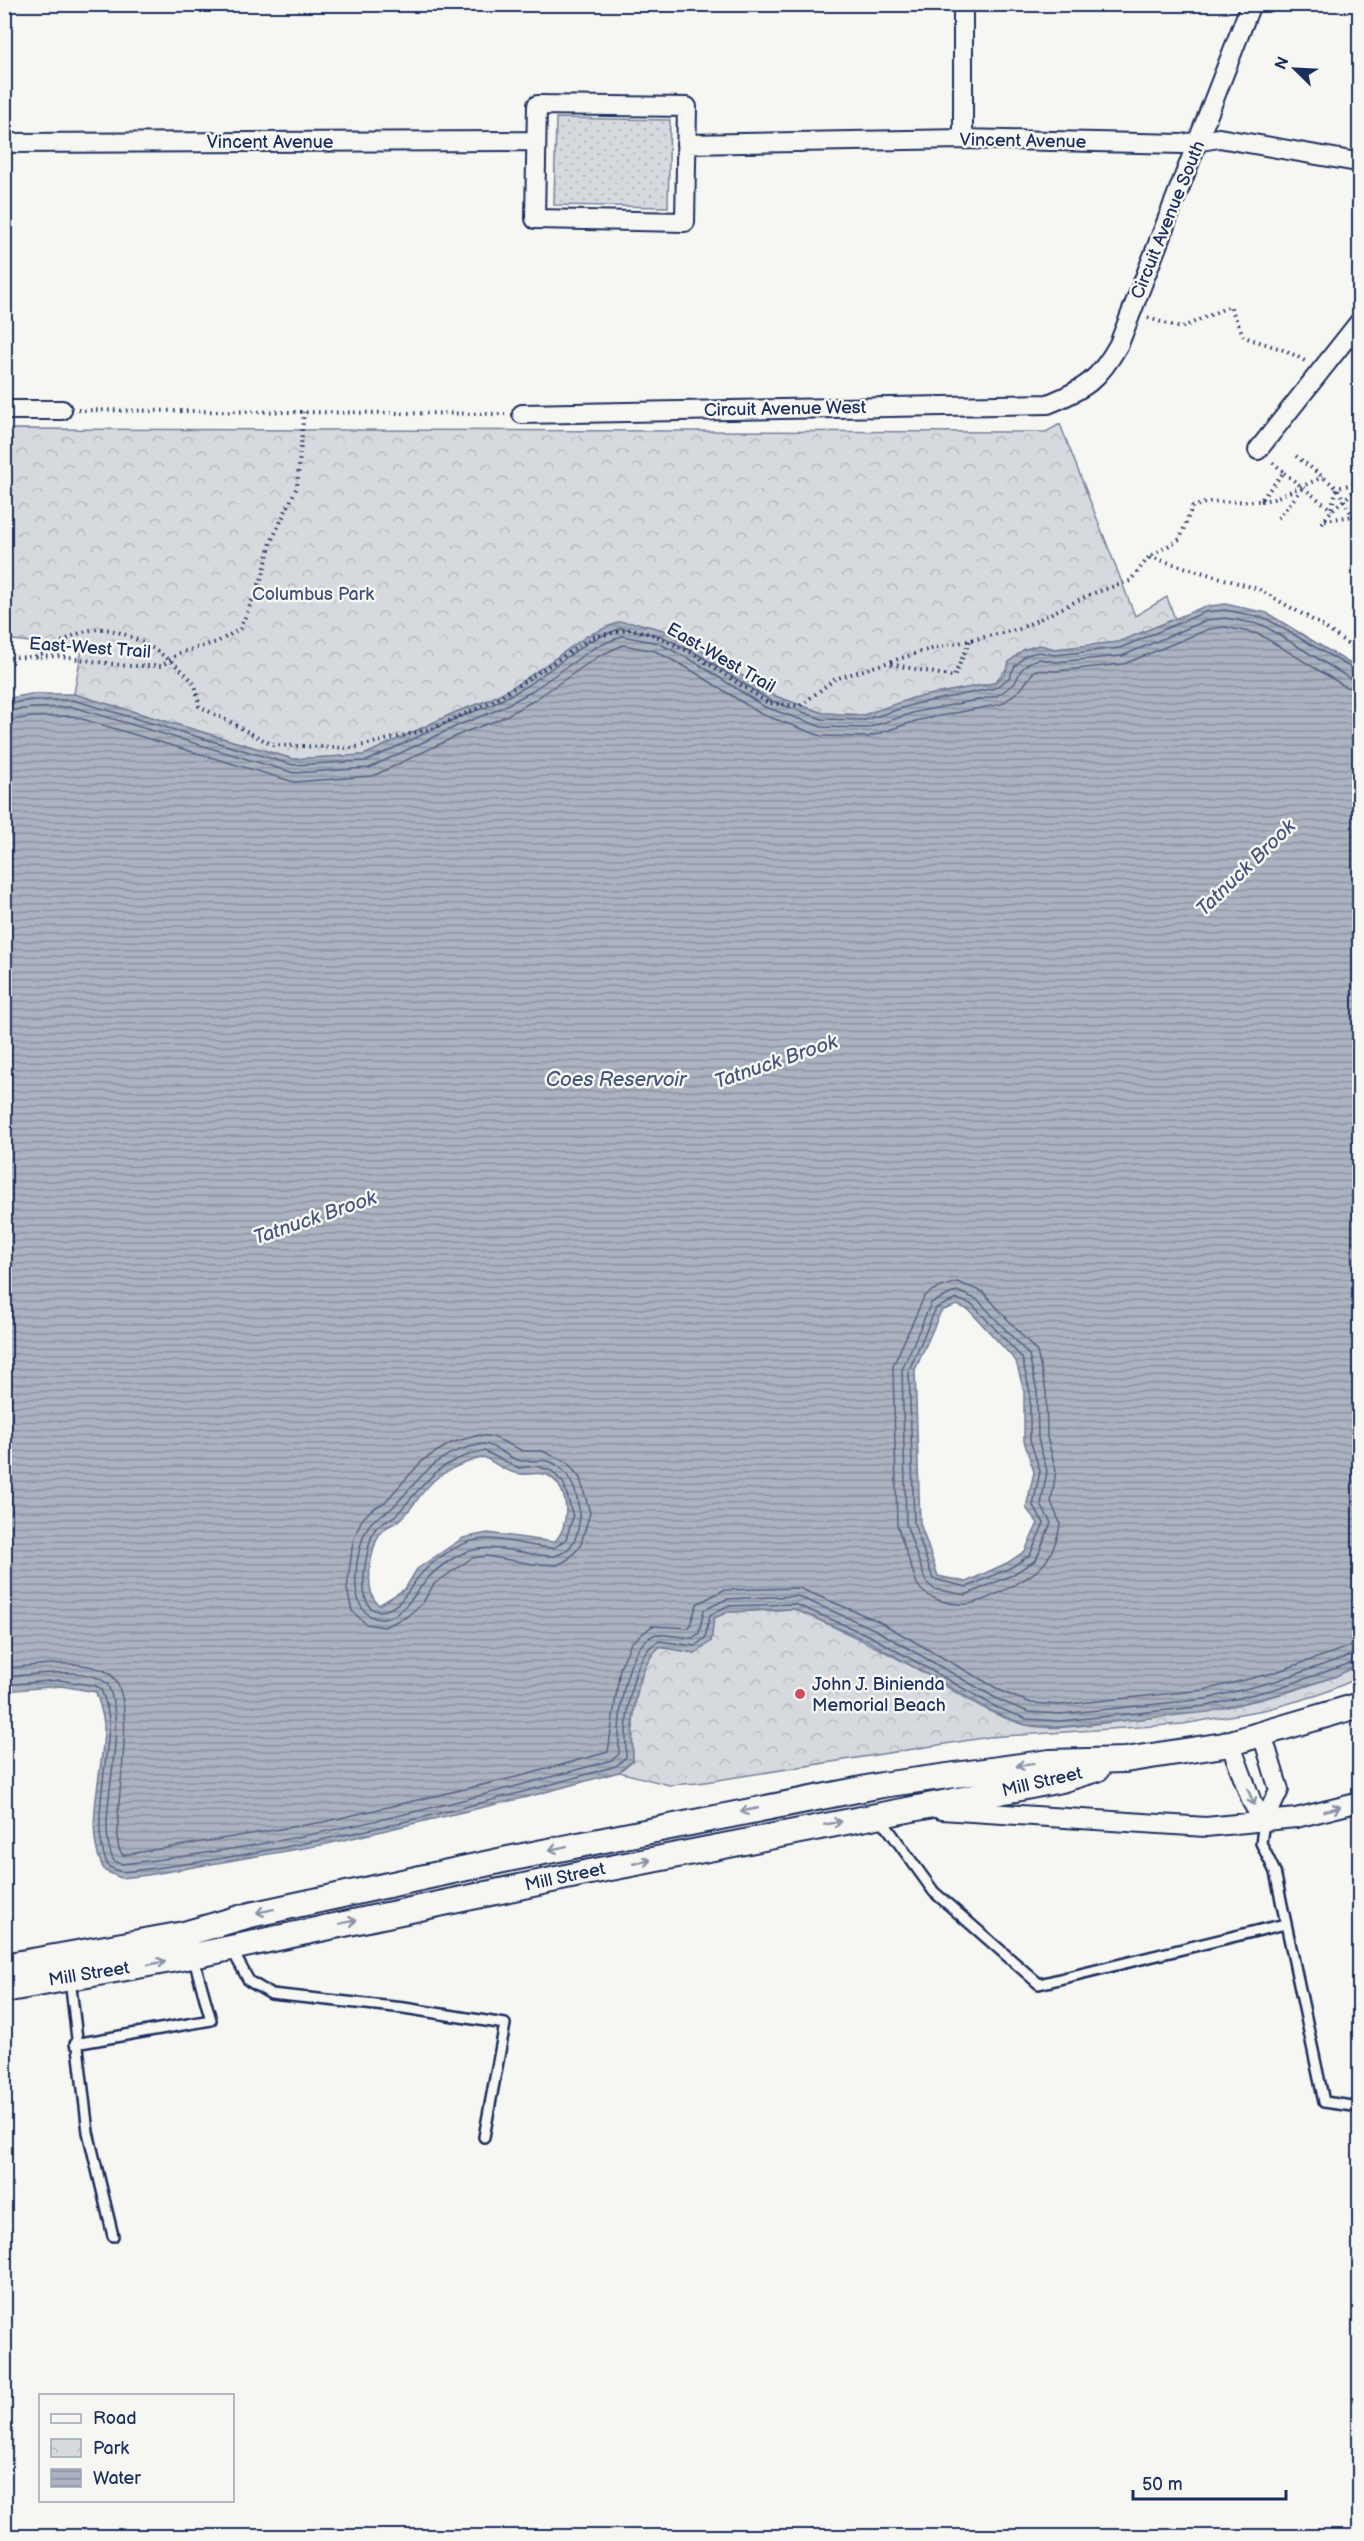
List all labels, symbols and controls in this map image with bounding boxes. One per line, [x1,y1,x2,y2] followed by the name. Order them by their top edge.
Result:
[1265,39,1325,99] north arrow
[1272,54,1294,73] text: N
[959,129,1087,153] street label: Vincent Avenue
[207,132,334,153] street label: Vincent Avenue
[1127,138,1209,302] street label: Circuit Avenue South
[704,397,867,421] street label: Circuit Avenue West
[252,584,374,605] park label: Columbus Park
[663,618,779,698] street label: East-West Trail
[29,633,151,663] street label: East-West Trail
[1191,814,1301,921] water label: Tatnuck Brook
[711,1029,842,1094] water label: Tatnuck Brook
[546,1068,688,1092] water label: Coes Reservoir
[250,1185,381,1250] water label: Tatnuck Brook
[812,1674,946,1716] place label: John J. Binienda Memorial Beach
[793,1687,807,1701] marker: John J. Binienda Memorial Beach
[1015,1760,1035,1771] one-way arrow
[1000,1762,1085,1801] street label: Mill Street
[1246,1788,1257,1806] one-way arrow
[1323,1803,1342,1815] one-way arrow
[740,1805,760,1816] one-way arrow
[823,1817,842,1828] one-way arrow
[549,1843,568,1855] one-way arrow
[631,1856,651,1867] one-way arrow
[523,1858,608,1896] street label: Mill Street
[256,1906,275,1918] one-way arrow
[338,1916,357,1927] one-way arrow
[47,1957,131,1991] street label: Mill Street
[147,1957,166,1968] one-way arrow
[39,2394,234,2502] legend
[93,2408,137,2429] text: Road
[93,2438,129,2459] text: Park
[1133,2463,1286,2501] scale bar
[93,2468,141,2489] text: Water
[1142,2474,1183,2495] text: 50 m

